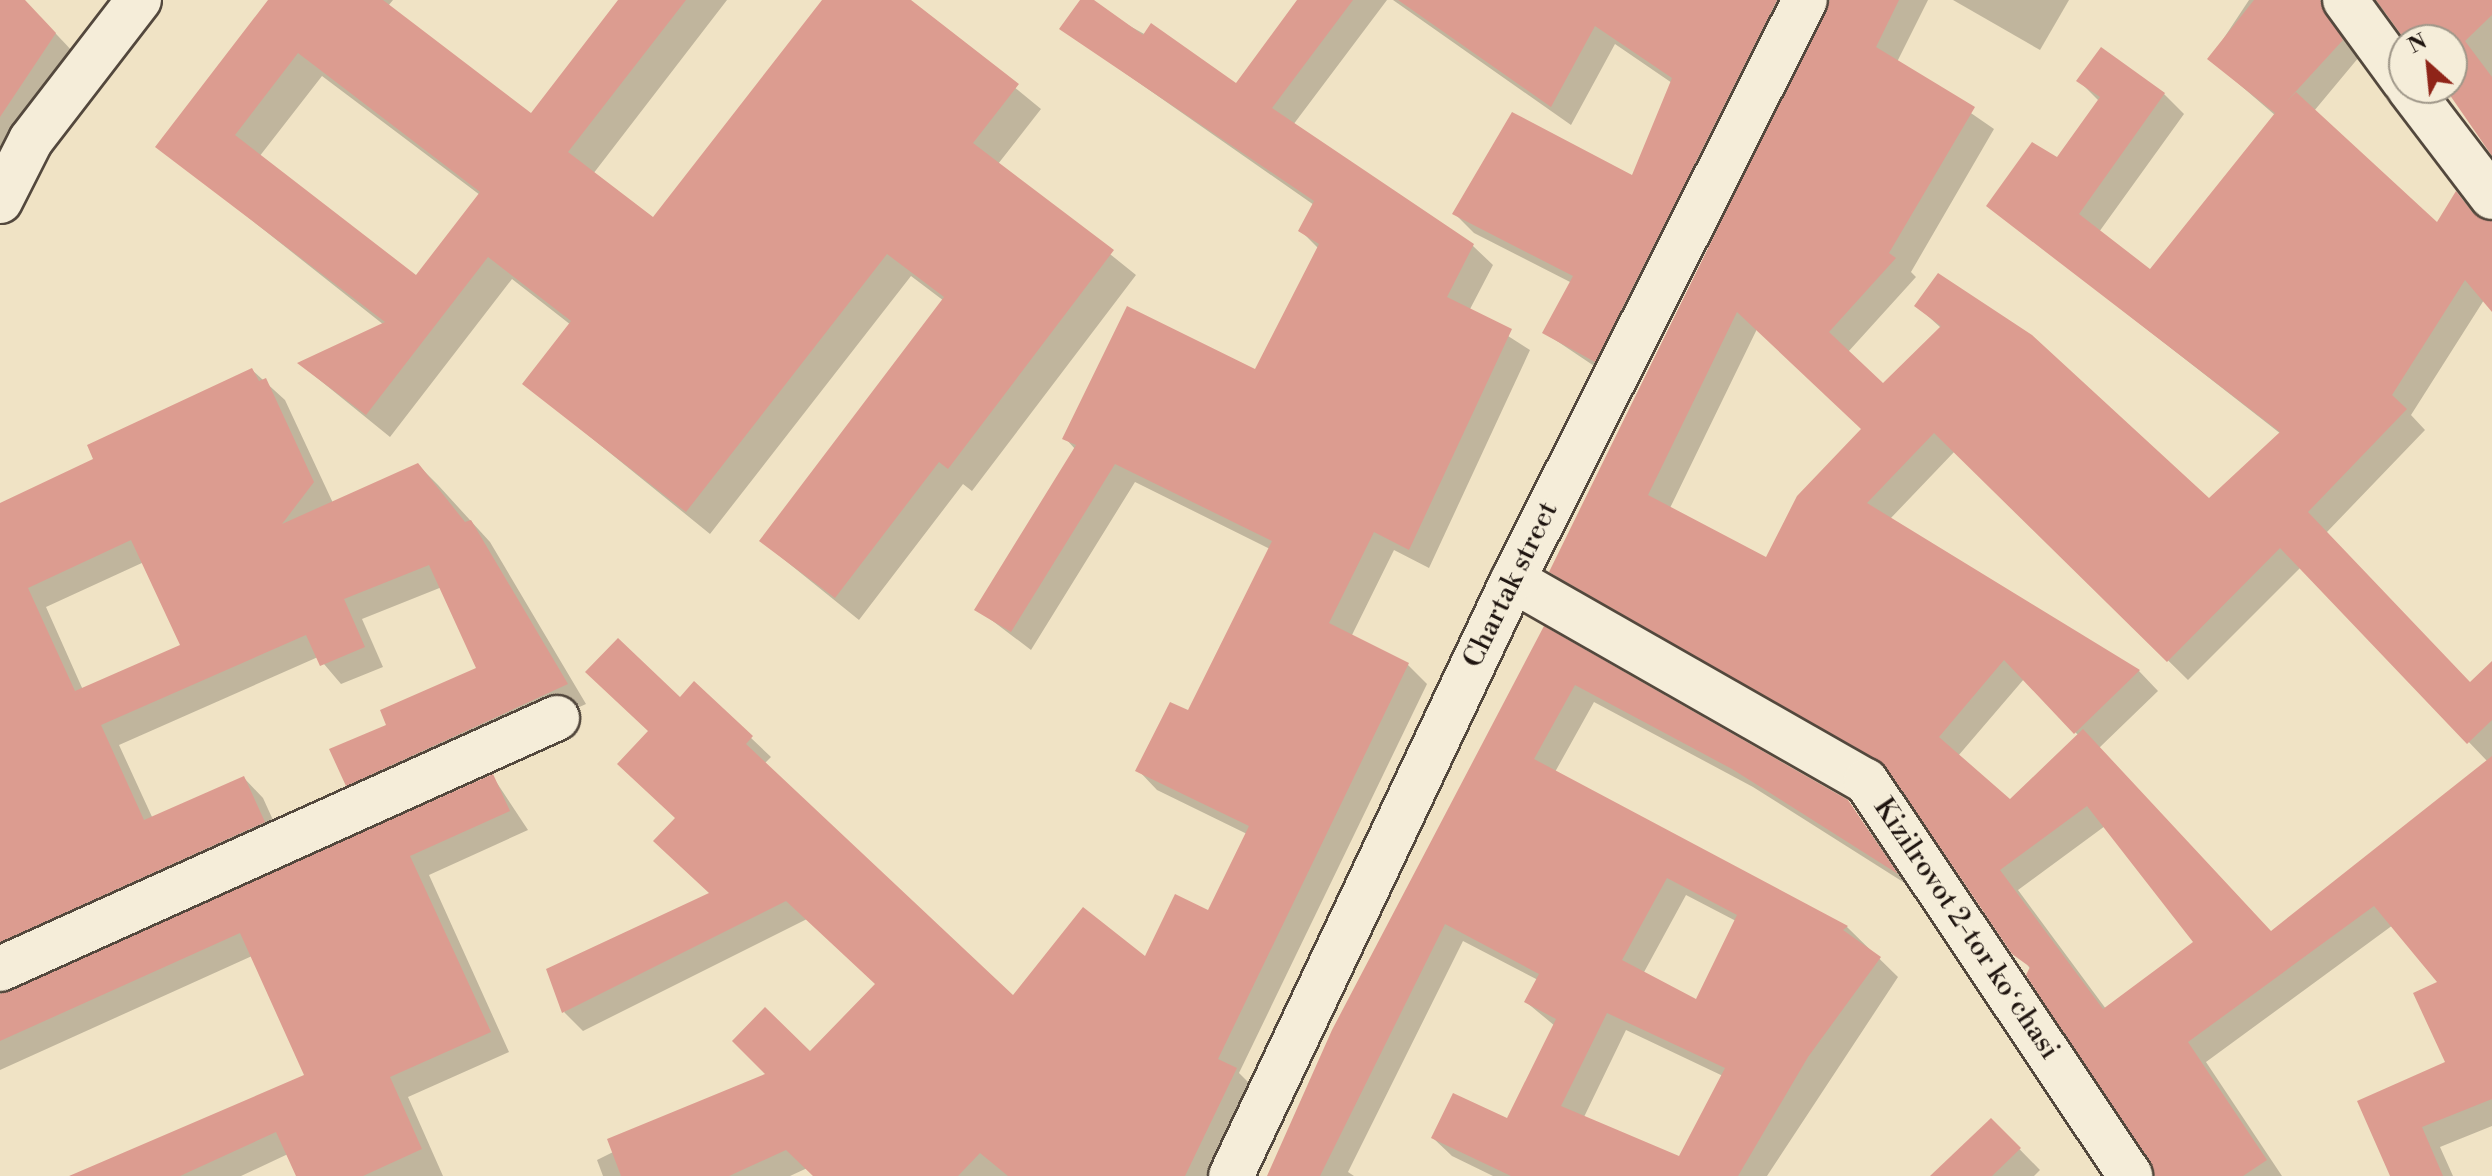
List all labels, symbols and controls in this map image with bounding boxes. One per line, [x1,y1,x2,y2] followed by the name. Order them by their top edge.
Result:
[2388,24,2468,104] north arrow
[2404,28,2432,60] text: N
[1456,497,1566,673] street label: Chartak street
[1866,792,2066,1066] street label: Kizilrovot 2-tor koʻchasi

